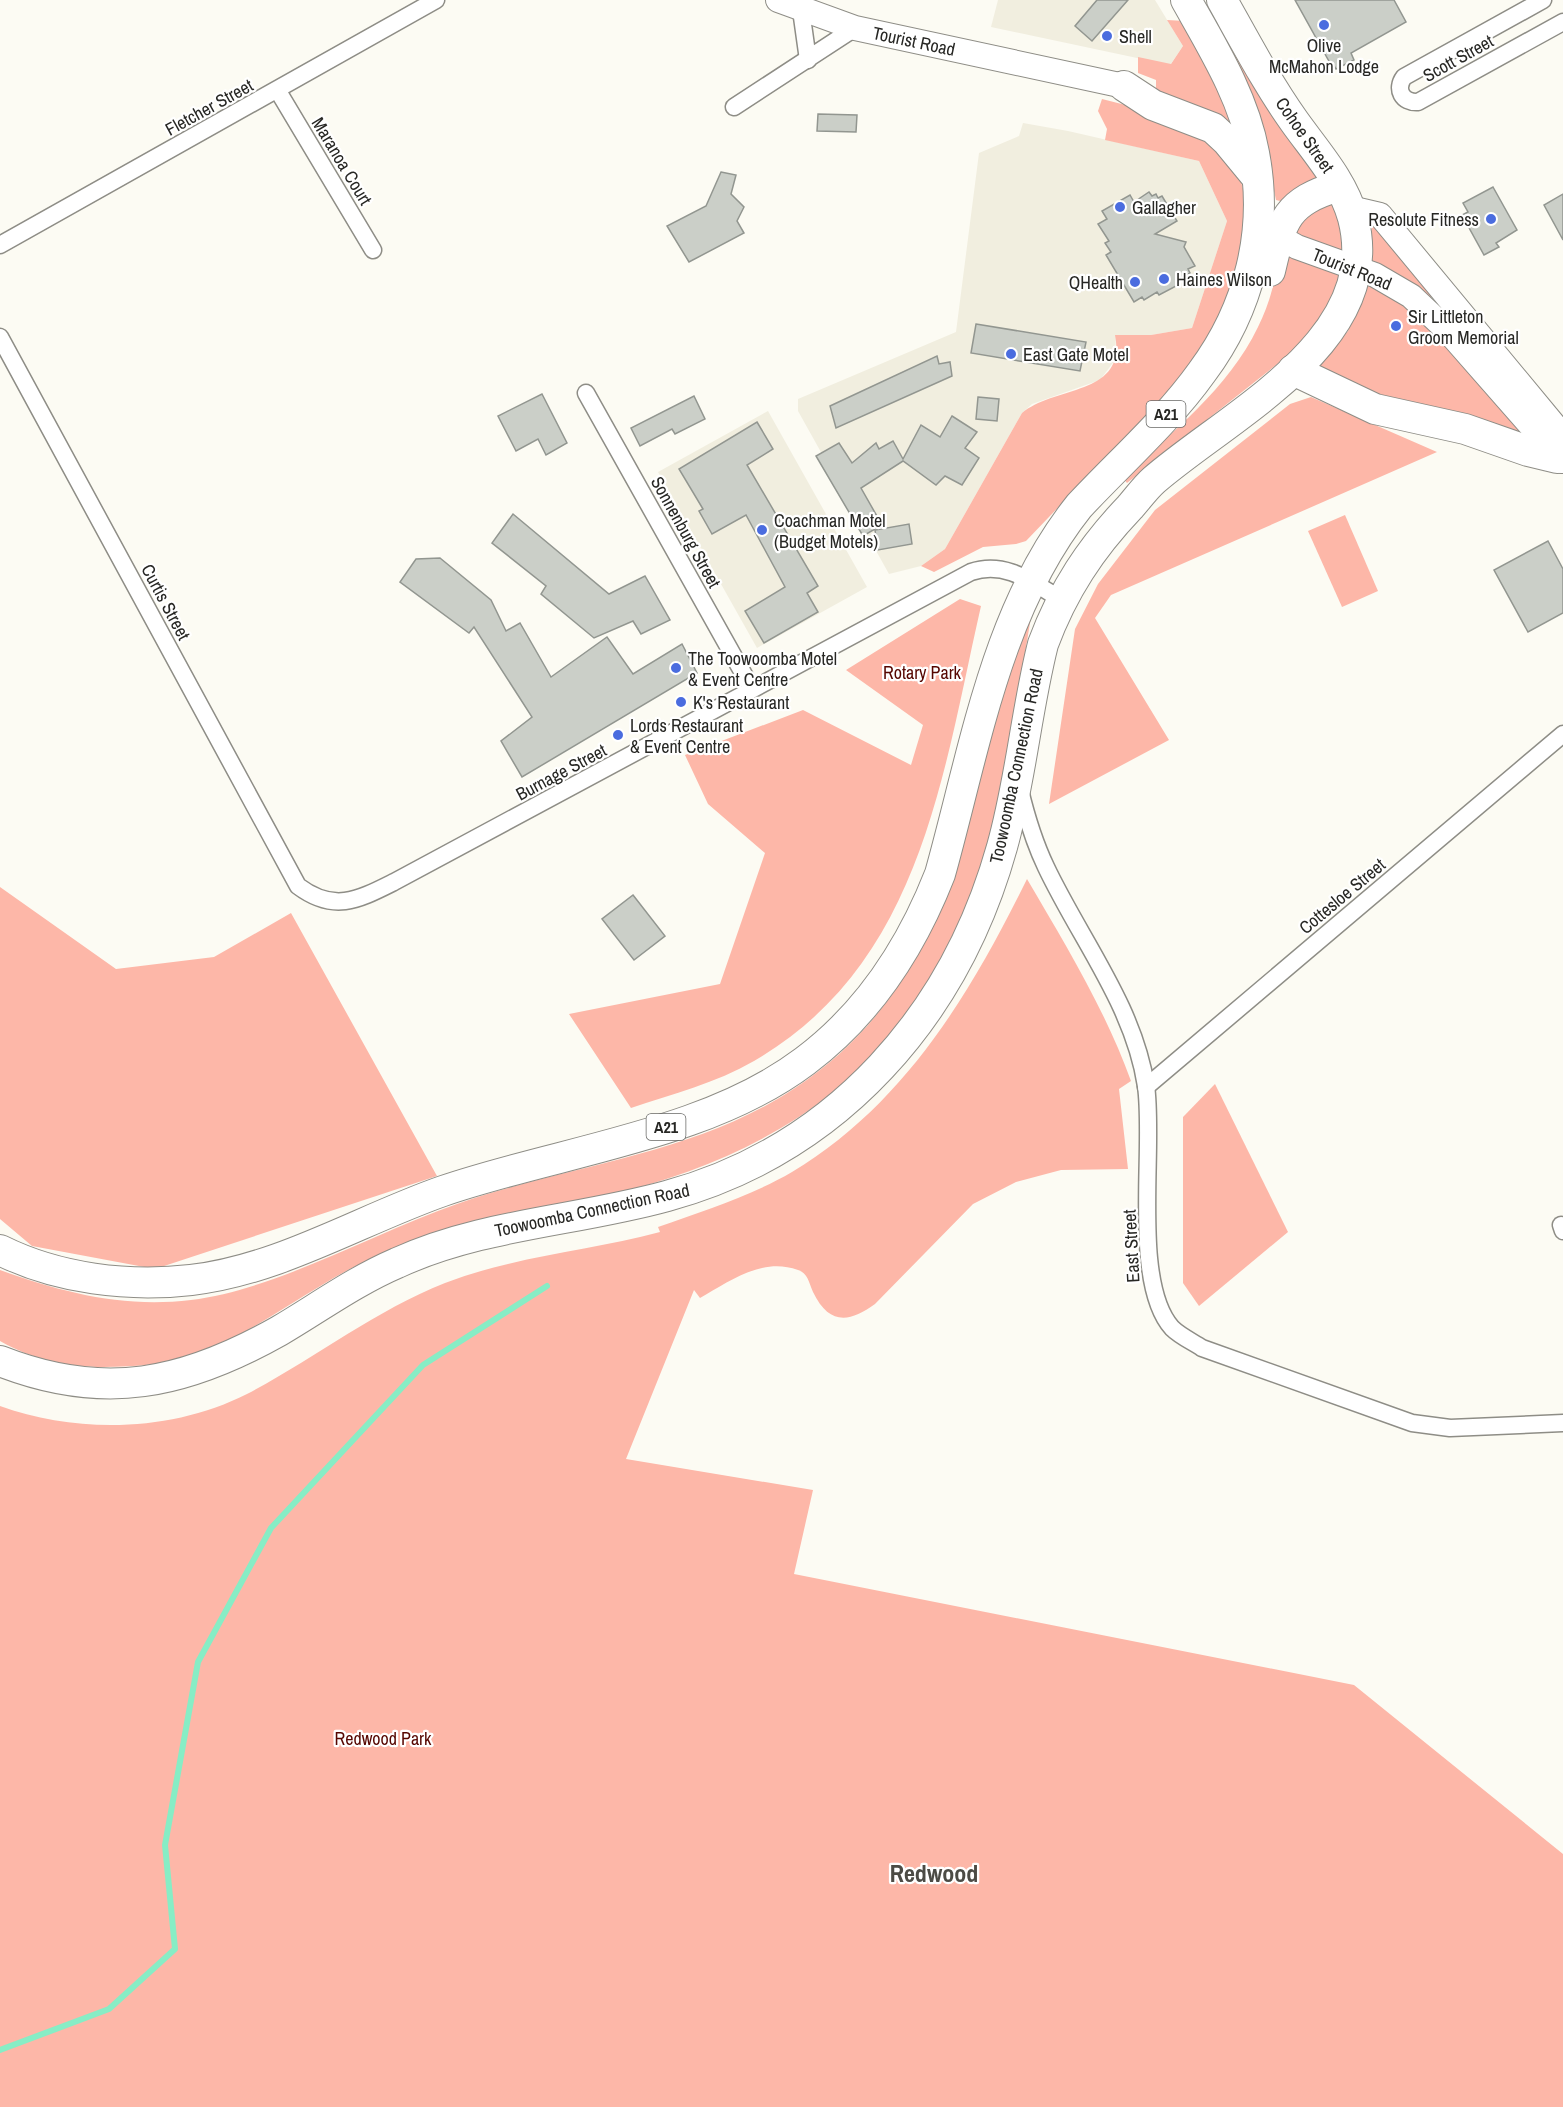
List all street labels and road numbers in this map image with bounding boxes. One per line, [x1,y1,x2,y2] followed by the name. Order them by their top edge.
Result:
[870,20,958,62] street label: Tourist Road
[1418,28,1498,88] street label: Scott Street
[161,73,257,141] street label: Fletcher Street
[1270,92,1340,178] street label: Cohoe Street
[306,112,378,210] street label: Maranoa Court
[1309,242,1395,296] street label: Tourist Road
[1146,401,1186,427] road number: A21
[645,472,727,592] street label: Sonnenburg Street
[136,560,196,644] street label: Curtis Street
[983,666,1049,866] street label: Toowoomba Connection Road
[511,738,611,806] street label: Burnage Street
[1293,852,1391,940] street label: Cottesloe Street
[646,1114,686,1140] road number: A21
[492,1177,692,1243] street label: Toowoomba Connection Road
[1117,1209,1145,1283] street label: East Street

